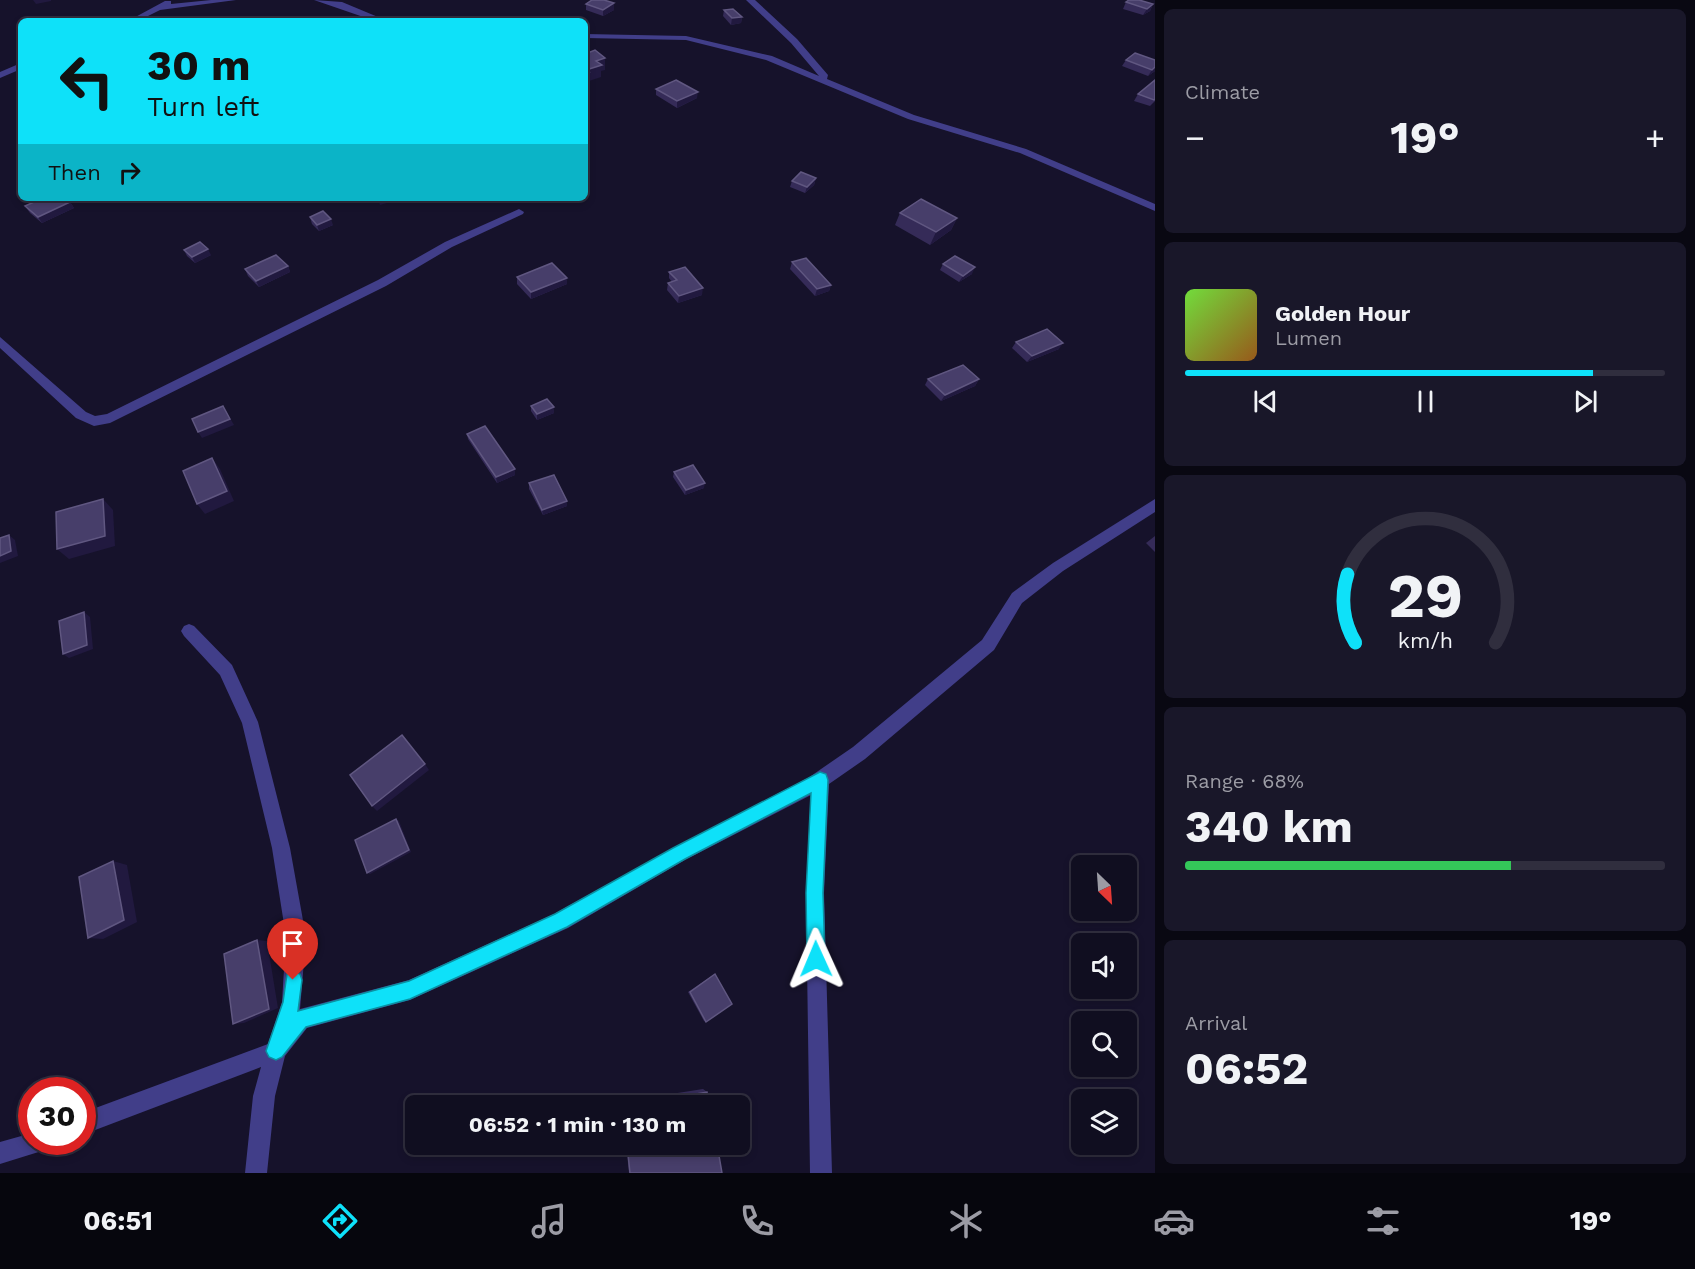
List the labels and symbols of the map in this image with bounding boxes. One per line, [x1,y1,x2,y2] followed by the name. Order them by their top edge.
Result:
[1071,855,1137,921] north arrow
[267,918,318,980] pin
[784,927,848,991] position arrow
[18,1077,96,1155] speed limit sign: 30

